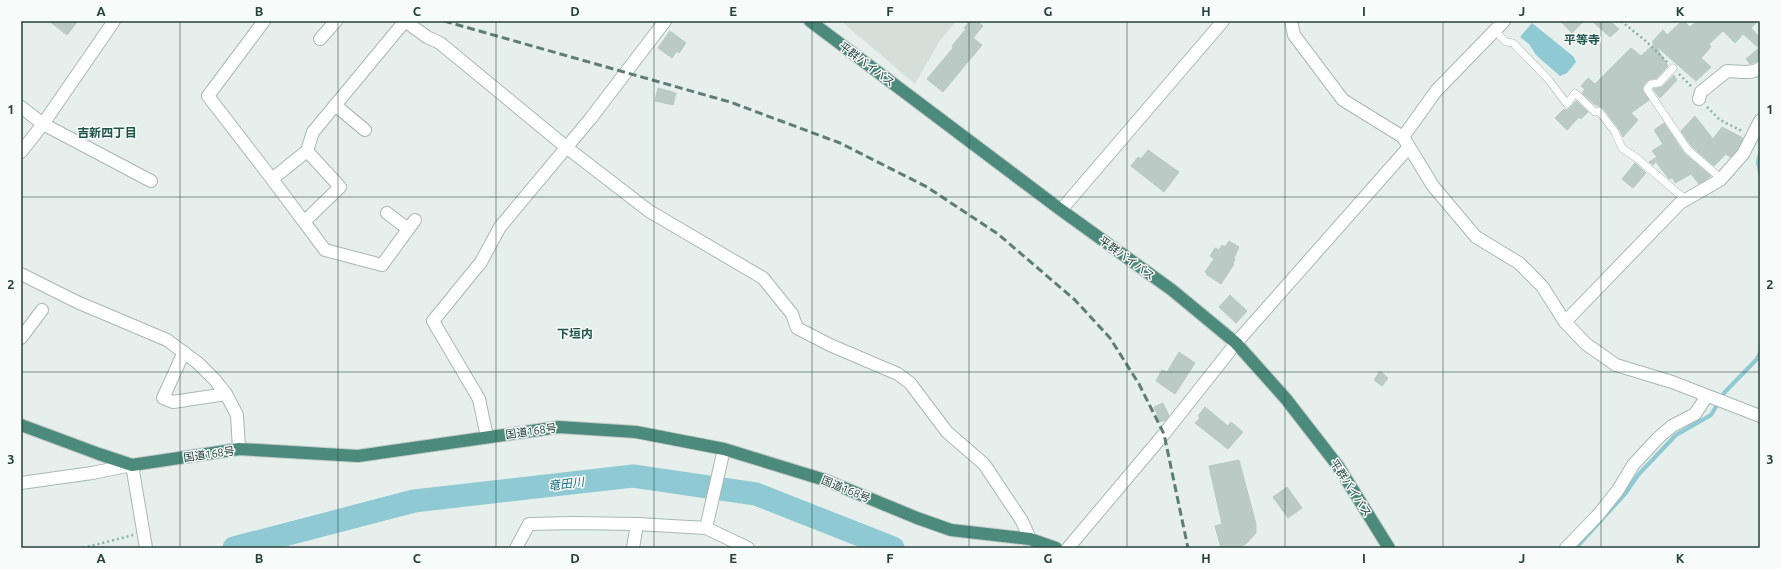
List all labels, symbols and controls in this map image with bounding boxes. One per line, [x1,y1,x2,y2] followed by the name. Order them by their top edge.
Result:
[96,4,106,18] text: A
[255,4,264,18] text: B
[413,4,422,18] text: C
[570,4,580,18] text: D
[729,4,737,18] text: E
[886,4,894,18] text: F
[1044,4,1053,18] text: G
[1201,4,1211,18] text: H
[1362,4,1366,18] text: I
[1519,4,1525,18] text: J
[1676,4,1685,18] text: K
[1564,33,1600,46] district label: 平等寺
[837,39,897,89] street label: 平群バイパス
[7,102,15,116] text: 1
[1766,102,1774,116] text: 1
[77,126,137,139] district label: 吉新四丁目
[1097,234,1157,282] street label: 平群バイパス
[7,277,15,291] text: 2
[1766,277,1774,291] text: 2
[557,327,593,340] district label: 下垣内
[505,421,557,441] street label: 国道168号
[183,444,235,464] street label: 国道168号
[7,452,15,466] text: 3
[1766,452,1774,466] text: 3
[1328,457,1374,519] street label: 平群バイパス
[820,474,872,504] street label: 国道168号
[547,475,587,492] water label: 竜田川
[96,551,106,565] text: A
[255,551,264,565] text: B
[413,551,422,565] text: C
[570,551,580,565] text: D
[729,551,737,565] text: E
[886,551,894,565] text: F
[1044,551,1053,565] text: G
[1201,551,1211,565] text: H
[1362,551,1366,565] text: I
[1519,551,1525,565] text: J
[1676,551,1685,565] text: K

